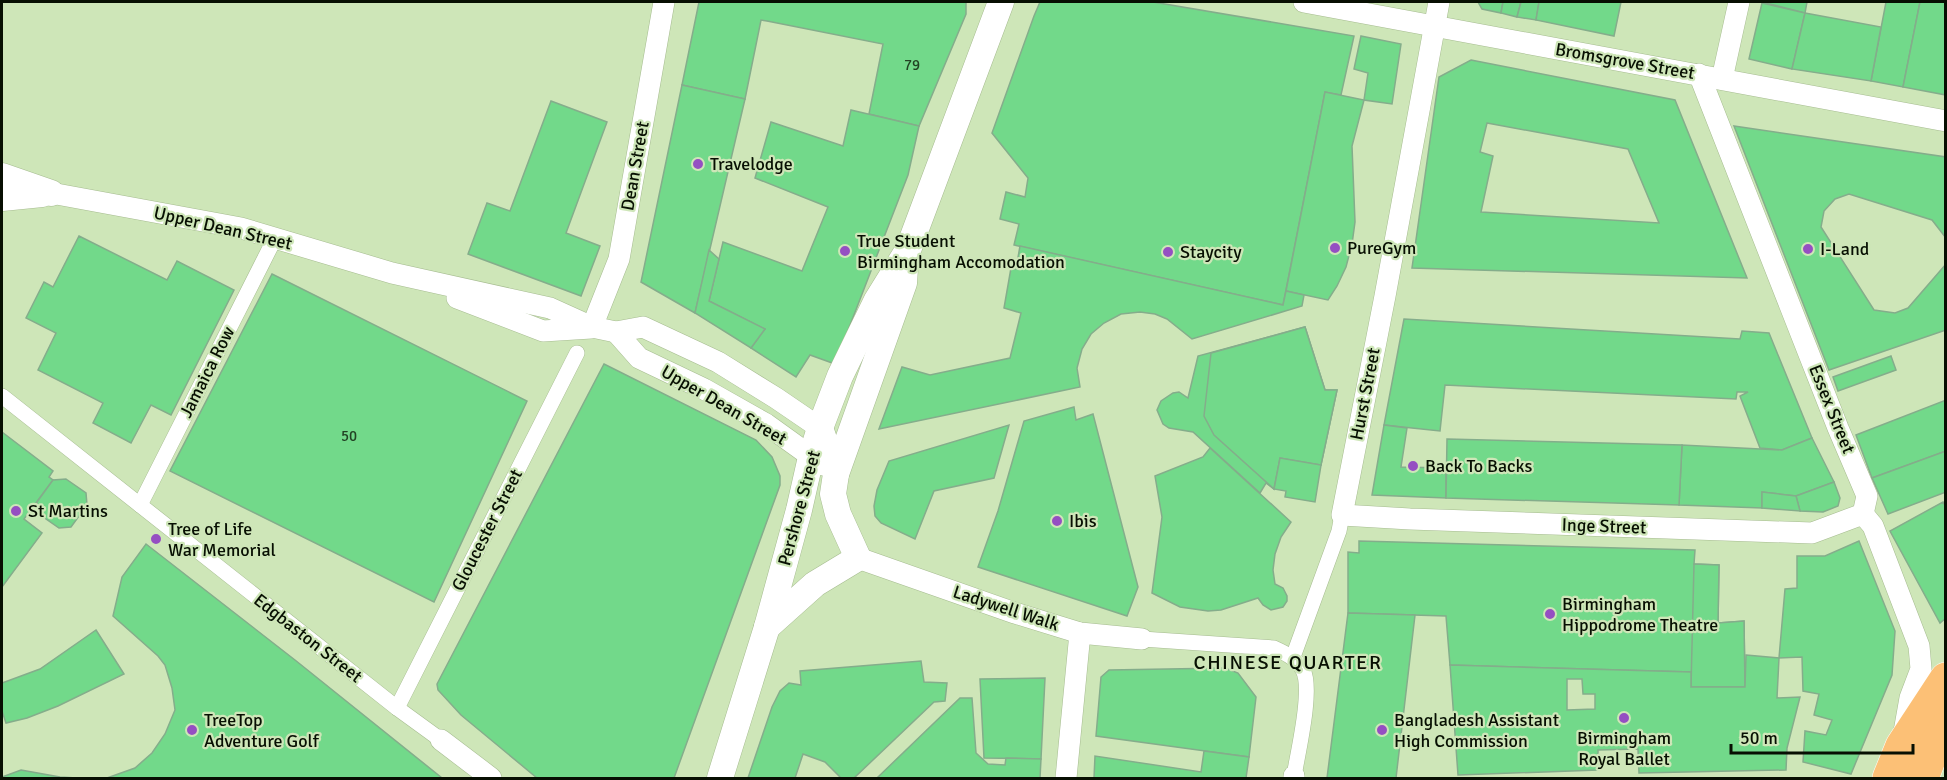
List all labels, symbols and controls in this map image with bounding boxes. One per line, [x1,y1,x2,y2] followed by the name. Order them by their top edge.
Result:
[1554,38,1696,84] street label: Bromsgrove Street
[904,56,920,74] house number: 79
[616,120,654,212] street label: Dean Street
[710,153,793,175] place label: Travelodge
[691,157,705,171] marker: Travelodge
[152,201,294,255] street label: Upper Dean Street
[857,230,1065,273] place label: True Student Birmingham Accomodation
[1347,237,1416,259] place label: PureGym
[1820,238,1869,260] place label: I-Land
[1180,241,1242,263] place label: Staycity
[1328,241,1342,255] marker: PureGym
[1801,242,1815,256] marker: I-Land
[838,244,852,258] marker: True Student Birmingham Accomodation
[1161,245,1175,259] marker: Staycity
[175,323,239,421] street label: Jamaica Row
[1345,346,1385,442] street label: Hurst Street
[657,360,791,450] street label: Upper Dean Street
[1804,361,1860,457] street label: Essex Street
[341,427,357,445] house number: 50
[773,448,825,568] street label: Pershore Street
[1425,455,1533,477] place label: Back To Backs
[1406,459,1420,473] marker: Back To Backs
[447,465,527,595] street label: Gloucester Street
[28,500,108,522] place label: St Martins
[9,504,23,518] marker: St Martins
[1069,510,1097,532] place label: Ibis
[1050,514,1064,528] marker: Ibis
[1561,514,1647,538] street label: Inge Street
[168,518,276,561] place label: Tree of Life War Memorial
[149,532,163,546] marker: Tree of Life War Memorial
[950,580,1062,636] street label: Ladywell Walk
[249,589,367,687] street label: Edgbaston Street
[1562,593,1718,636] place label: Birmingham Hippodrome Theatre
[1543,607,1557,621] marker: Birmingham Hippodrome Theatre
[1194,650,1382,675] district label: CHINESE QUARTER
[204,709,320,752] place label: TreeTop Adventure Golf
[1394,709,1559,752] place label: Bangladesh Assistant High Commission
[1617,711,1631,725] marker: Birmingham Royal Ballet
[1731,717,1912,755] scale bar
[185,723,199,737] marker: TreeTop Adventure Golf
[1375,723,1389,737] marker: Bangladesh Assistant High Commission
[1577,727,1671,770] place label: Birmingham Royal Ballet
[1740,727,1778,749] text: 50 m

